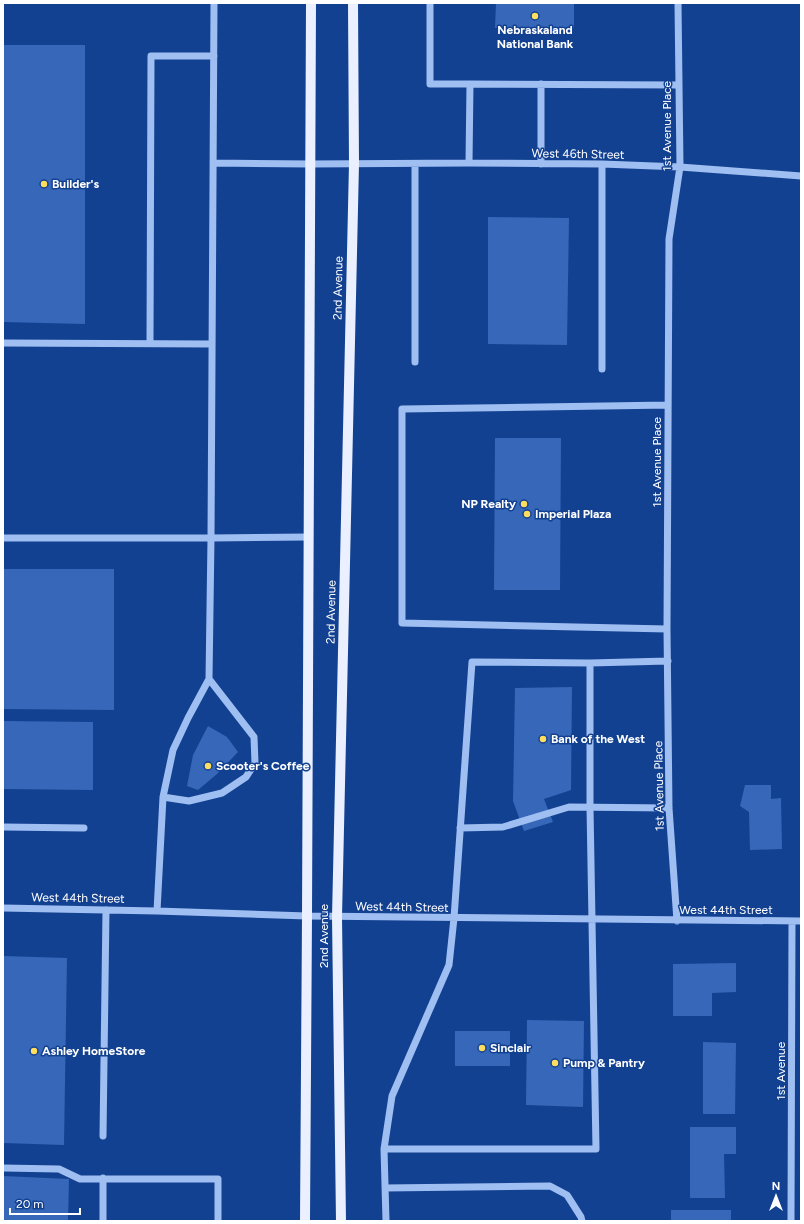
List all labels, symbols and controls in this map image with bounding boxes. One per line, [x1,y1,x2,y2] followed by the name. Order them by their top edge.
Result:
[530,11,540,21] marker: Nebraskaland National Bank
[497,23,574,51] place label: Nebraskaland National Bank
[660,80,674,171] street label: 1st Avenue Place
[532,146,625,162] street label: West 46th Street
[52,177,100,191] place label: Builder's
[39,179,49,189] marker: Builder's
[330,255,346,320] street label: 2nd Avenue
[650,416,664,507] street label: 1st Avenue Place
[461,497,516,511] place label: NP Realty
[519,499,529,509] marker: NP Realty
[535,507,611,521] place label: Imperial Plaza
[522,509,532,519] marker: Imperial Plaza
[323,579,339,644] street label: 2nd Avenue
[551,732,645,746] place label: Bank of the West
[538,734,548,744] marker: Bank of the West
[651,740,667,831] street label: 1st Avenue Place
[216,759,310,773] place label: Scooter's Coffee
[203,761,213,771] marker: Scooter's Coffee
[31,890,125,906] street label: West 44th Street
[355,899,449,915] street label: West 44th Street
[679,903,773,917] street label: West 44th Street
[317,904,331,968] street label: 2nd Avenue
[490,1041,531,1055] place label: Sinclair
[774,1041,788,1100] street label: 1st Avenue
[477,1043,487,1053] marker: Sinclair
[42,1044,146,1058] place label: Ashley HomeStore
[29,1046,39,1056] marker: Ashley HomeStore
[563,1056,645,1070] place label: Pump & Pantry
[550,1058,560,1068] marker: Pump & Pantry
[756,1176,796,1216] north arrow
[772,1180,780,1193] text: N
[10,1190,80,1216] scale bar
[16,1197,44,1211] text: 20 m

